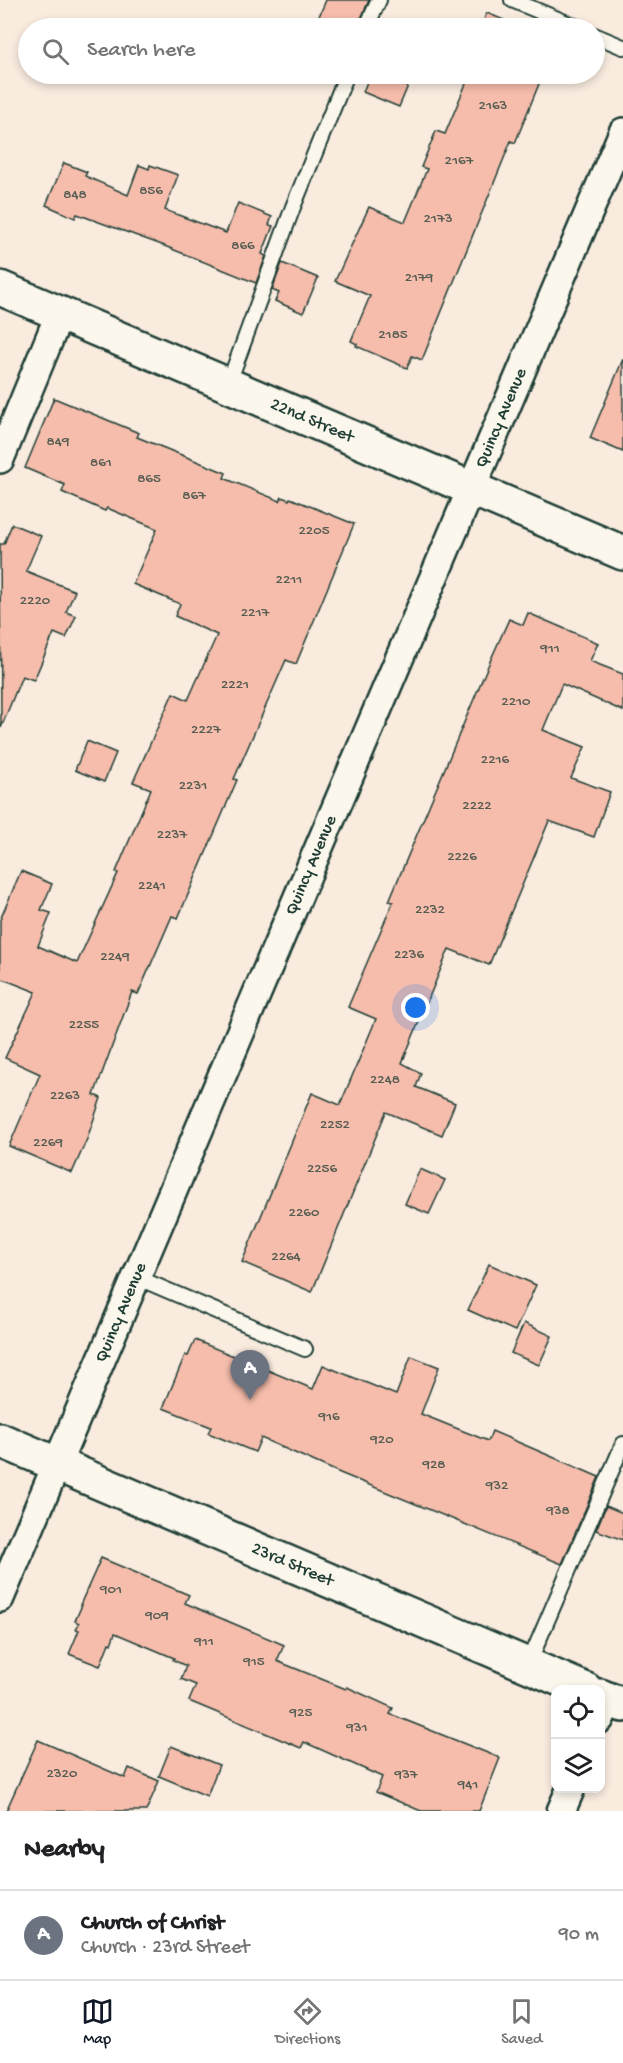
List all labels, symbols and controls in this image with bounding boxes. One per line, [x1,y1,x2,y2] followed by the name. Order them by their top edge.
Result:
[18,18,605,84] search box
[39,35,72,68] icon: search
[87,38,195,64] text: Search here
[479,97,508,115] house number: 2163
[445,152,475,170] house number: 2167
[139,182,163,200] house number: 856
[63,186,87,204] house number: 848
[424,210,453,228] house number: 2173
[231,237,255,255] house number: 866
[405,269,434,287] house number: 2179
[378,326,408,344] house number: 2185
[471,364,532,471] street label: Quincy Avenue
[267,394,359,448] street label: 22nd Street
[47,433,70,451] house number: 849
[90,454,112,472] house number: 861
[137,470,161,488] house number: 865
[182,487,207,505] house number: 867
[298,522,330,540] house number: 2205
[276,571,302,589] house number: 2211
[20,592,51,610] house number: 2220
[241,604,270,622] house number: 2217
[539,640,560,658] house number: 911
[221,676,249,694] house number: 2221
[501,693,531,711] house number: 2210
[191,721,222,739] house number: 2227
[481,751,510,769] house number: 2216
[179,777,207,795] house number: 2231
[462,797,492,815] house number: 2222
[281,812,342,918] street label: Quincy Avenue
[157,826,188,844] house number: 2237
[447,848,477,866] house number: 2226
[138,877,166,895] house number: 2241
[415,901,445,919] house number: 2232
[394,946,424,964] house number: 2236
[100,948,130,966] house number: 2249
[401,993,430,1022] your location
[69,1016,99,1034] house number: 2255
[370,1071,400,1089] house number: 2248
[50,1087,80,1105] house number: 2263
[320,1116,350,1134] house number: 2252
[33,1134,63,1152] house number: 2269
[307,1160,337,1178] house number: 2256
[289,1204,320,1222] house number: 2260
[271,1248,301,1266] house number: 2264
[91,1259,152,1366] street label: Quincy Avenue
[230,1350,270,1400] pin: A
[317,1408,340,1426] house number: 916
[369,1431,394,1449] house number: 920
[421,1456,446,1474] house number: 928
[485,1477,508,1495] house number: 932
[545,1502,570,1520] house number: 938
[248,1538,338,1592] street label: 23rd Street
[99,1581,122,1599] house number: 901
[144,1607,169,1625] house number: 909
[193,1633,214,1651] house number: 911
[242,1653,265,1671] house number: 915
[551,1685,605,1793] map controls
[551,1685,605,1739] button: locate
[289,1704,312,1722] house number: 925
[345,1719,368,1737] house number: 931
[551,1739,605,1793] button: layers
[46,1765,78,1783] house number: 2320
[393,1766,419,1784] house number: 937
[457,1776,478,1794] house number: 941
[24,1835,105,1866] text: Nearby
[81,1911,224,1937] text: Church of Christ
[38,1924,49,1947] text: A
[559,1924,599,1947] text: 90 m
[81,1937,249,1960] text: Church · 23rd Street
[81,1995,114,2050] tab: Map
[275,1995,340,2050] tab: Directions
[501,1995,542,2050] tab: Saved

